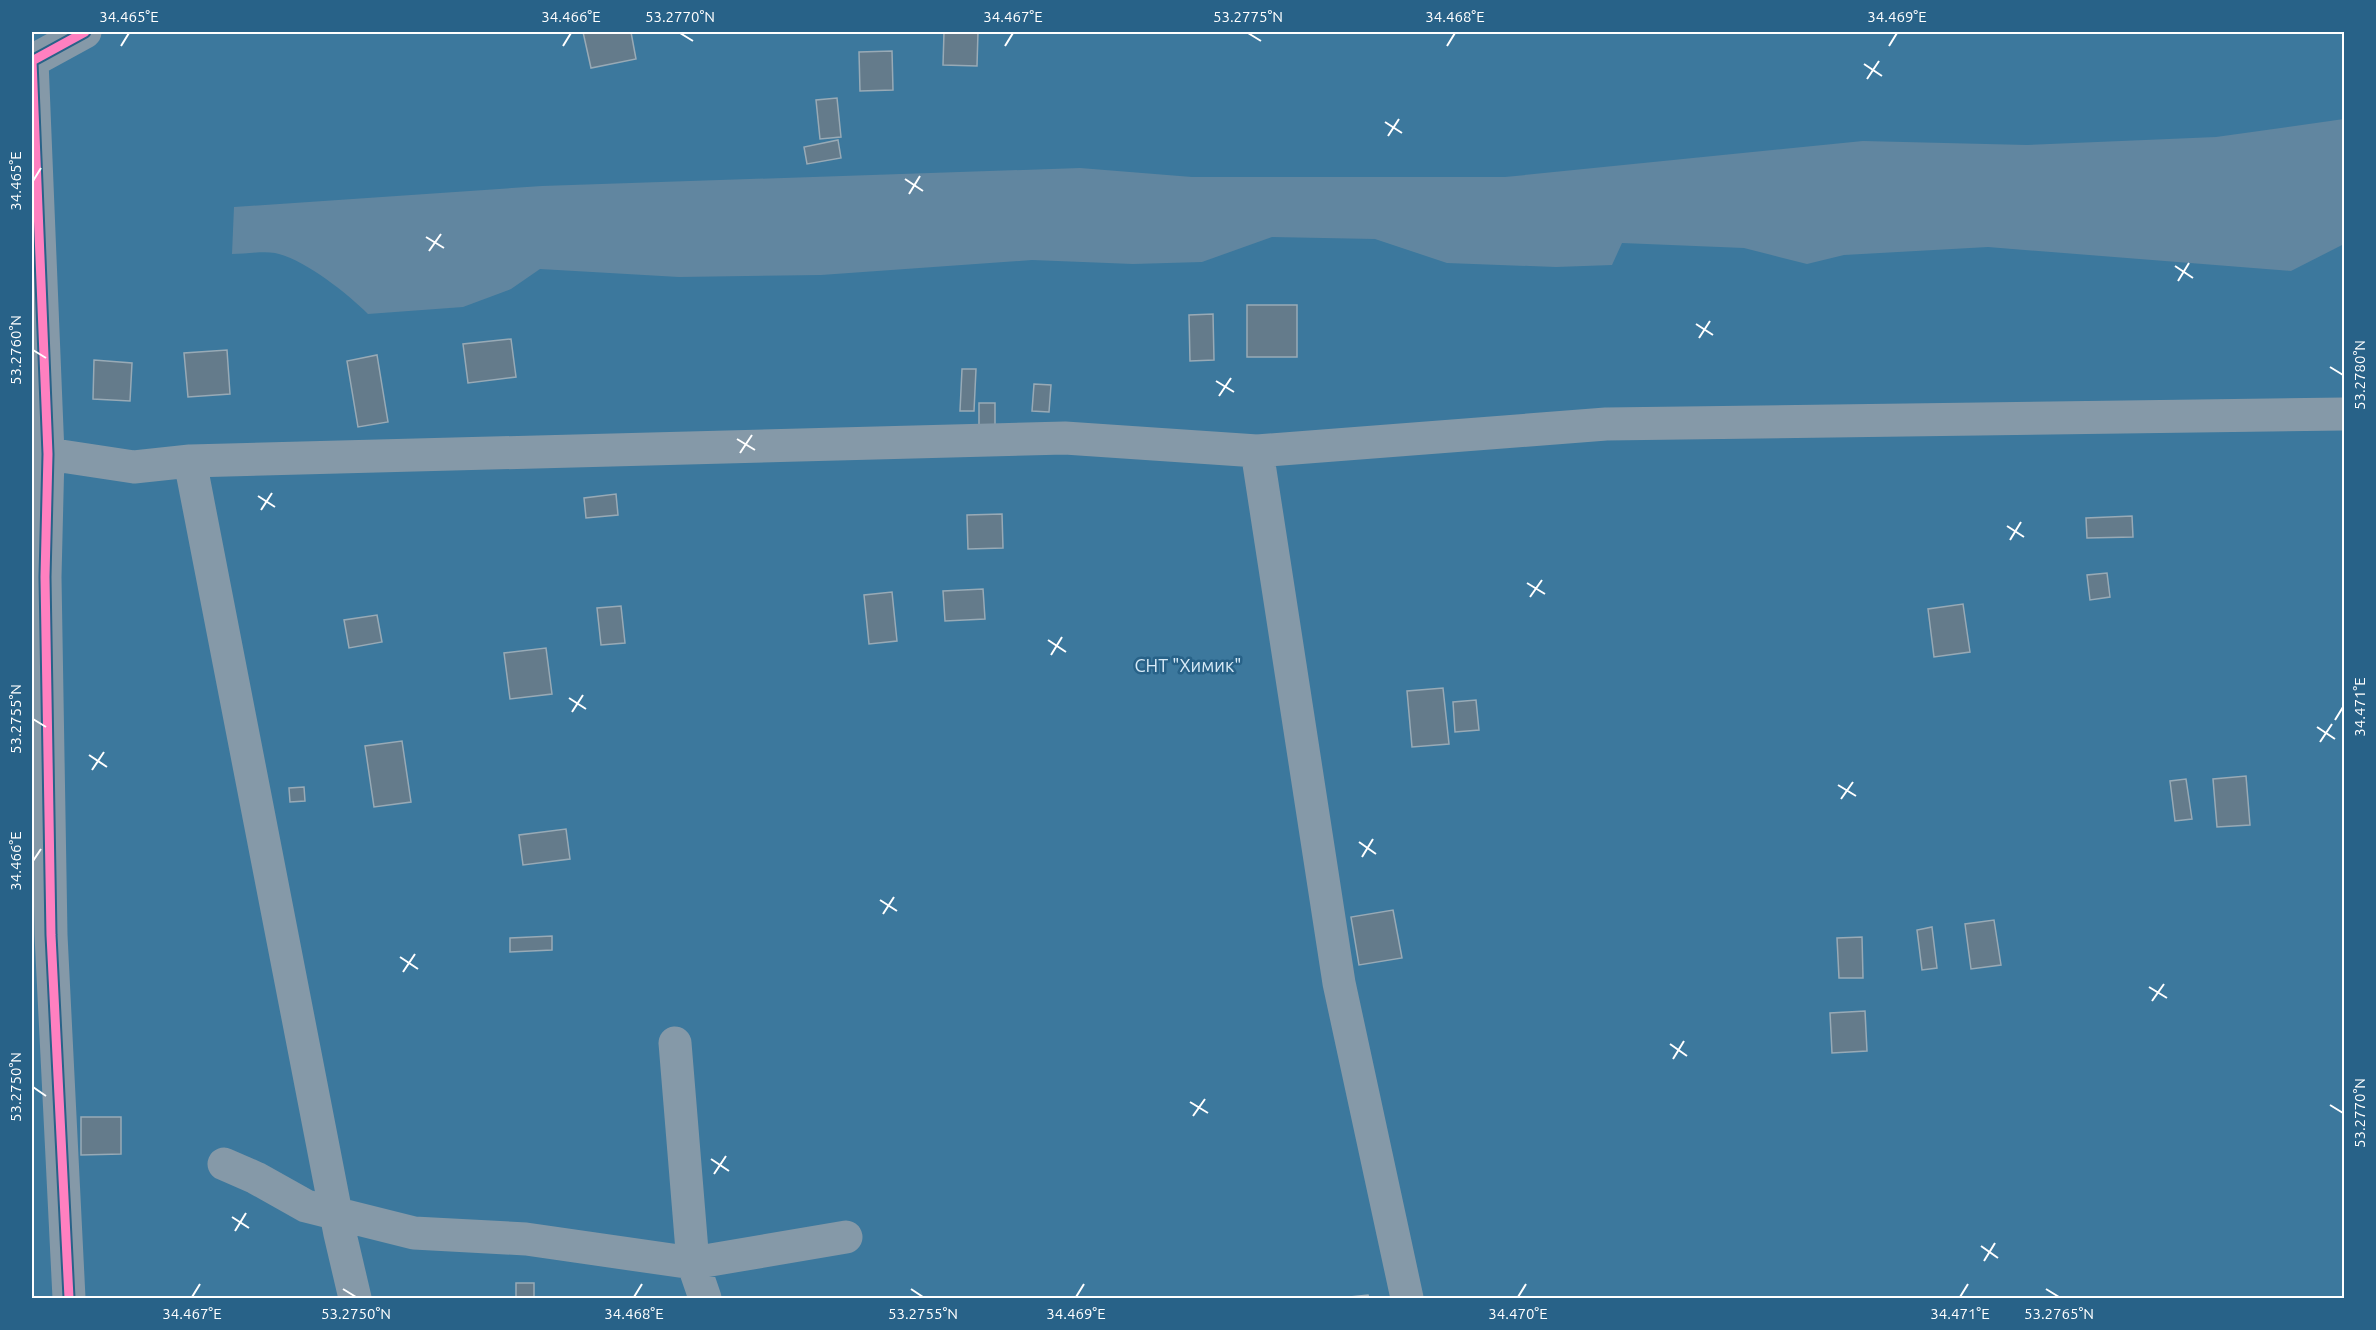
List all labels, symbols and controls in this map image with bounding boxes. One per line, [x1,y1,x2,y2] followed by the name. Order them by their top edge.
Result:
[99,8,159,25] text: 34.465°E
[541,8,601,25] text: 34.466°E
[645,8,715,25] text: 53.2770°N
[983,8,1043,25] text: 34.467°E
[1213,8,1283,25] text: 53.2775°N
[1425,8,1485,25] text: 34.468°E
[1867,8,1927,25] text: 34.469°E
[7,151,24,211] text: 34.465°E
[7,315,24,385] text: 53.2760°N
[2351,340,2368,410] text: 53.2780°N
[1135,655,1241,675] park label: СНТ "Химик"
[2351,677,2368,737] text: 34.471°E
[7,684,24,754] text: 53.2755°N
[7,831,24,891] text: 34.466°E
[7,1052,24,1122] text: 53.2750°N
[2351,1078,2368,1148] text: 53.2770°N
[162,1305,222,1322] text: 34.467°E
[321,1305,391,1322] text: 53.2750°N
[604,1305,664,1322] text: 34.468°E
[888,1305,958,1322] text: 53.2755°N
[1046,1305,1106,1322] text: 34.469°E
[1488,1305,1548,1322] text: 34.470°E
[1930,1305,1990,1322] text: 34.471°E
[2024,1305,2094,1322] text: 53.2765°N

